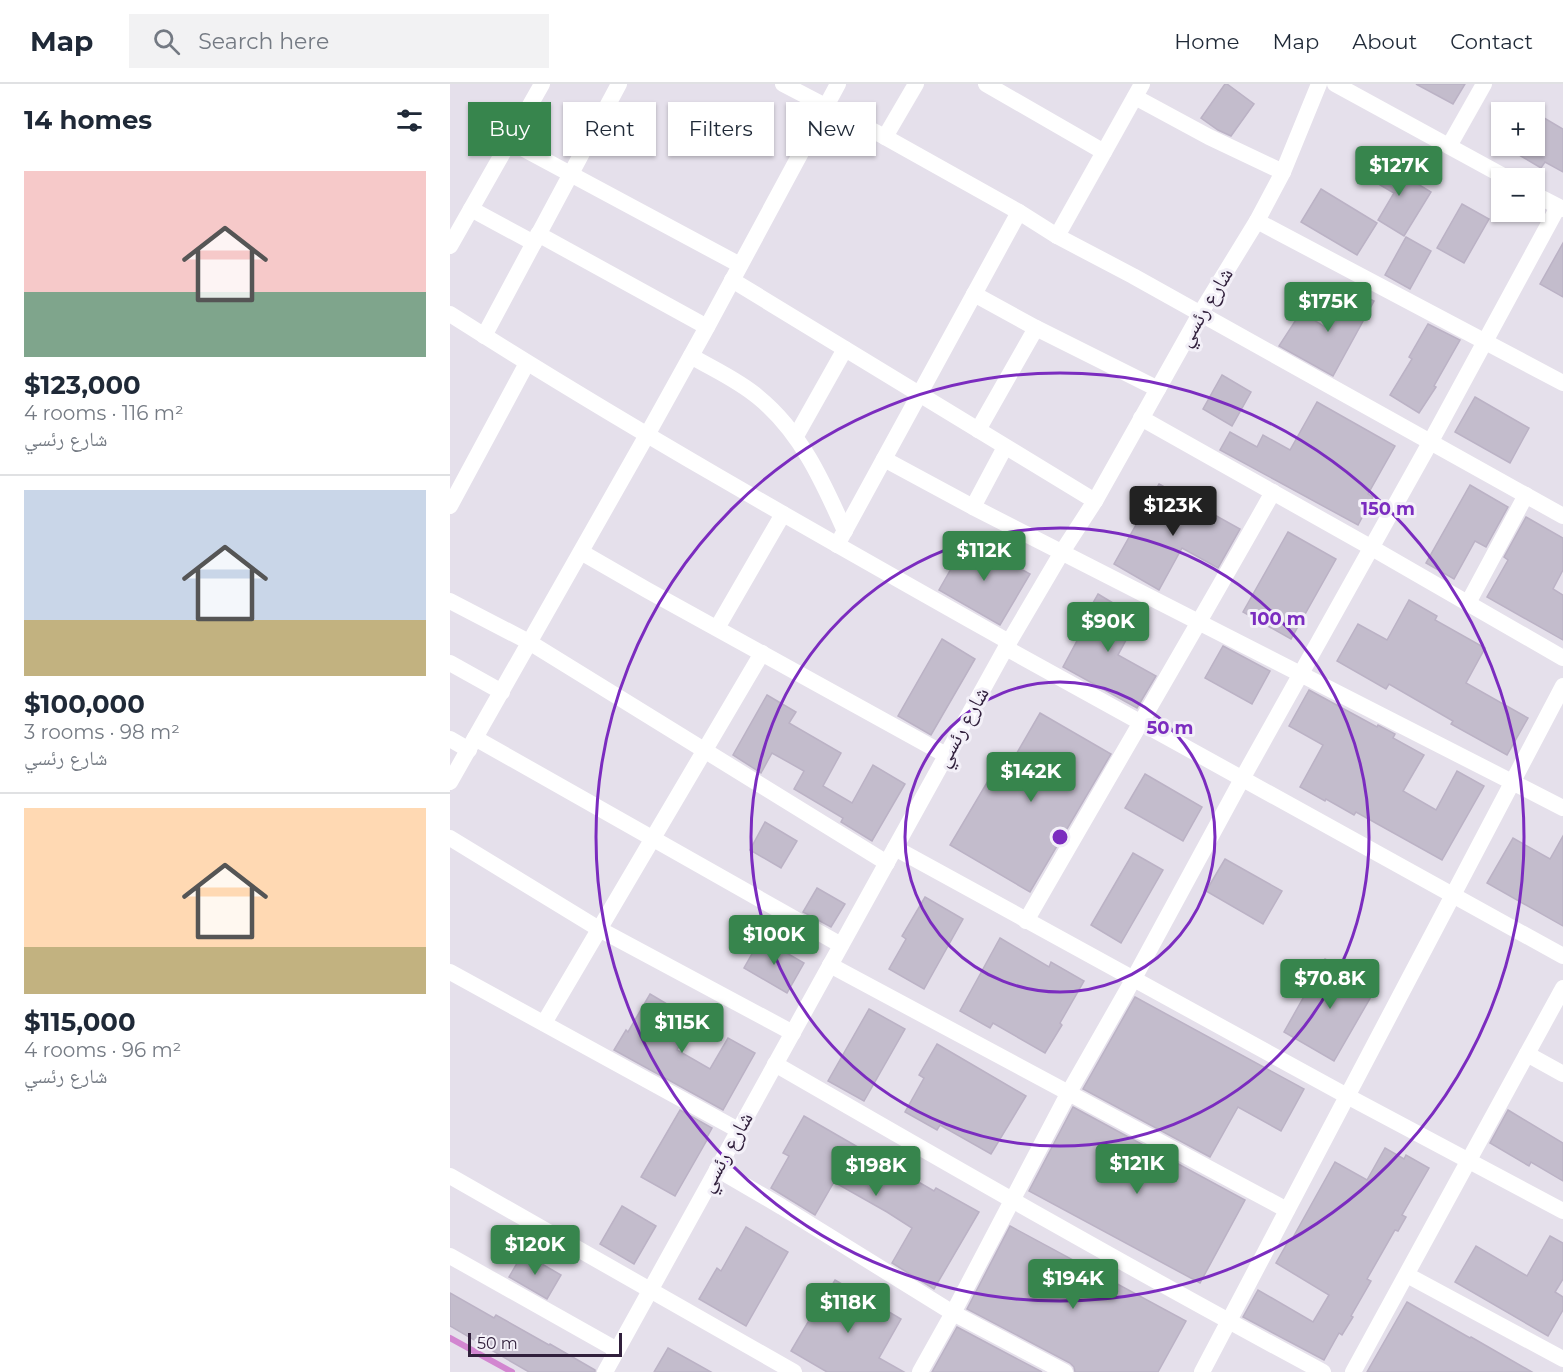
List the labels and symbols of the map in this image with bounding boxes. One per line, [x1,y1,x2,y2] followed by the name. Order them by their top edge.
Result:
[1357,146,1441,197] pin: $127K
[1171,263,1242,353] street label: شارع رئسي
[1286,282,1370,333] pin: $175K
[1131,486,1215,537] pin: $123K
[1361,498,1415,520] text: 150 m
[942,531,1026,582] pin: $112K
[1072,602,1144,653] pin: $90K
[1250,608,1306,630] text: 100 m
[929,682,998,773] street label: شارع رئسي
[1147,717,1193,739] text: 50 m
[989,752,1073,803] pin: $142K
[1050,827,1070,847] centre of rings
[732,915,816,966] pin: $100K
[1281,959,1379,1010] pin: $70.8K
[640,1003,724,1054] pin: $115K
[693,1107,762,1198] street label: شارع رئسي
[1095,1144,1179,1195] pin: $121K
[834,1146,918,1197] pin: $198K
[493,1225,577,1276] pin: $120K
[1031,1259,1115,1310] pin: $194K
[806,1283,890,1334] pin: $118K
[468,1330,622,1358] scale bar

